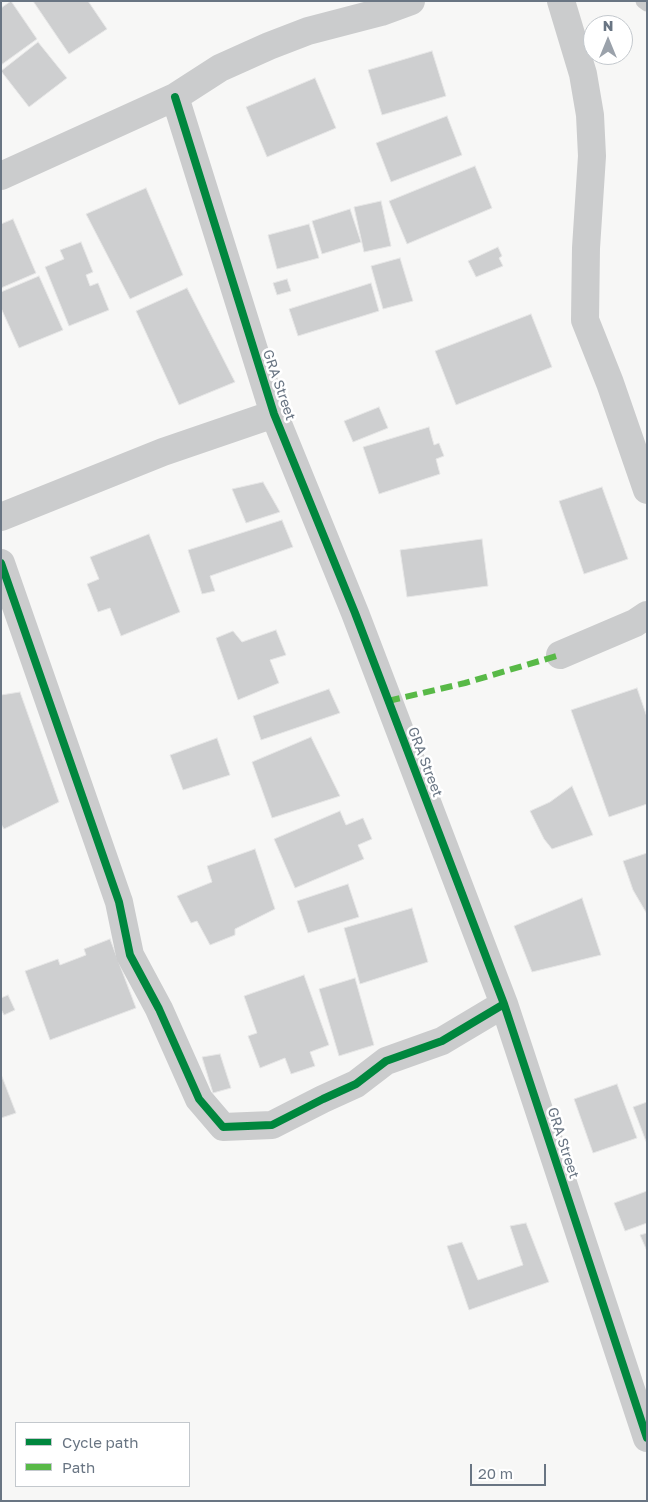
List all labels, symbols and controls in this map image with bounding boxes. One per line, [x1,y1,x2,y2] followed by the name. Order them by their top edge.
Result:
[583,15,633,65] north arrow
[603,17,613,34] text: N
[259,347,299,423] street label: GRA Street
[404,725,446,799] street label: GRA Street
[544,1105,582,1181] street label: GRA Street
[15,1422,190,1487] legend
[62,1433,138,1451] text: Cycle path
[473,1454,549,1486] scale bar
[62,1458,95,1476] text: Path
[478,1464,513,1482] text: 20 m

